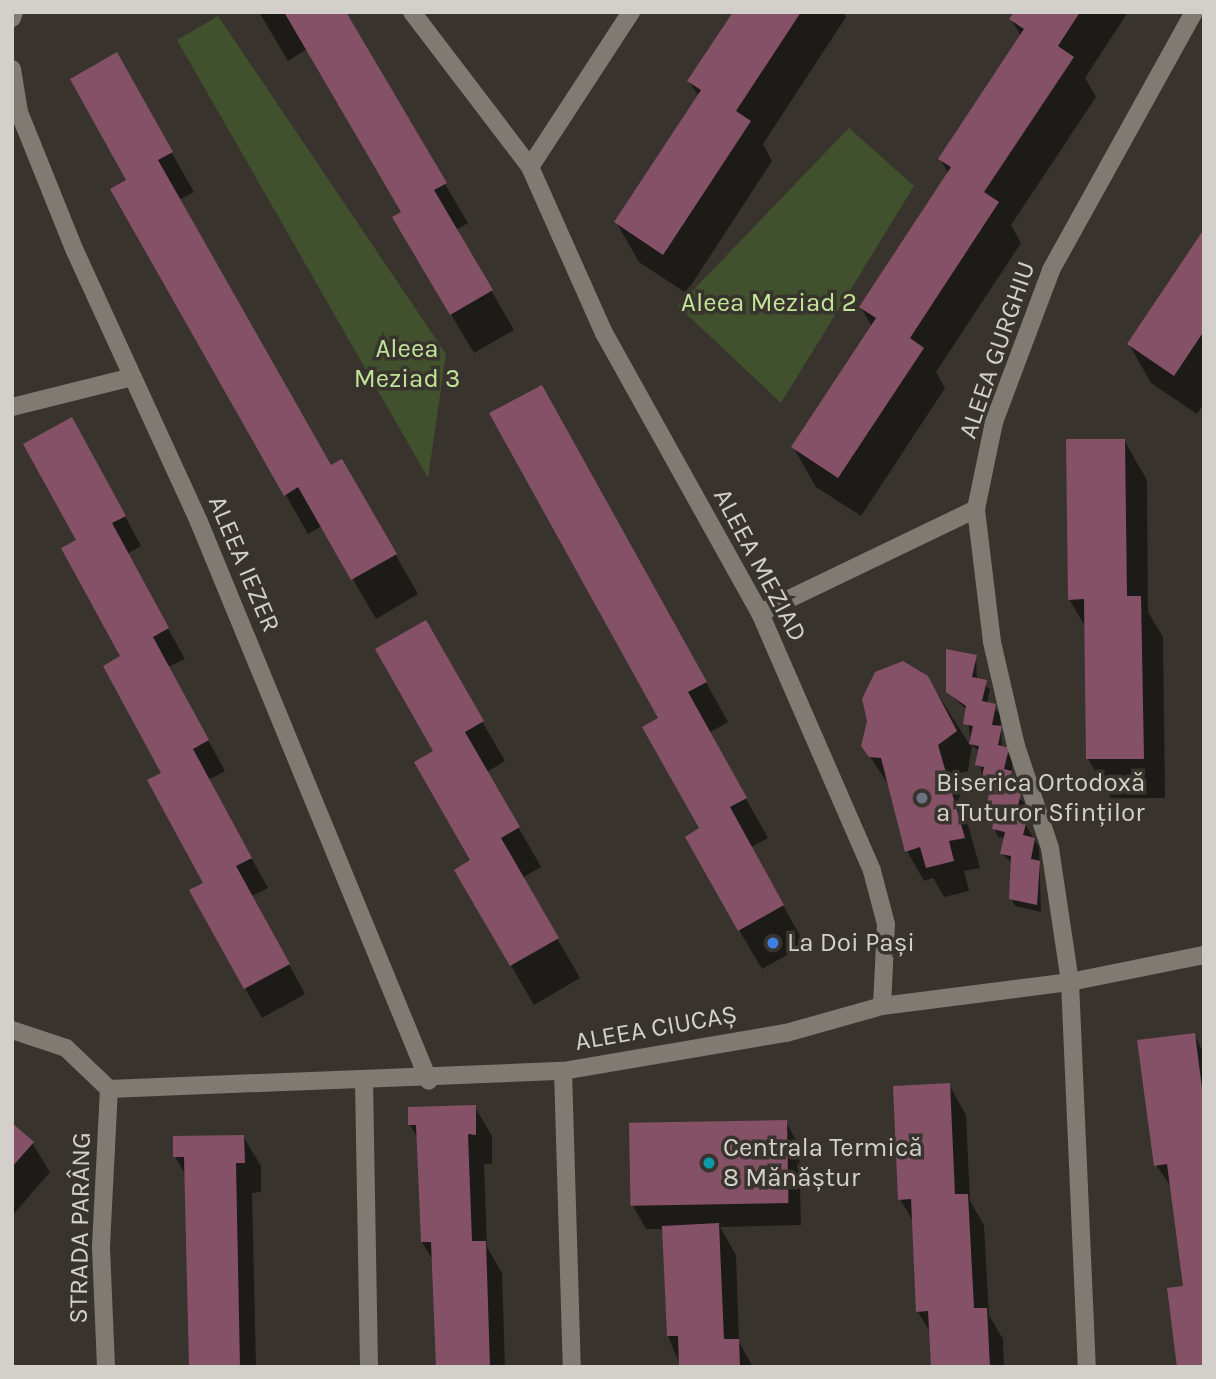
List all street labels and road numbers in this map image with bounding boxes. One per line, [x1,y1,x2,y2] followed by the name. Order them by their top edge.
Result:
[952,257,1042,443] street label: ALEEA GURGHIU
[707,483,813,647] street label: ALEEA MEZIAD
[201,491,287,637] street label: ALEEA IEZER
[572,998,740,1058] street label: ALEEA CIUCAȘ
[63,1132,97,1324] street label: STRADA PARÂNG

